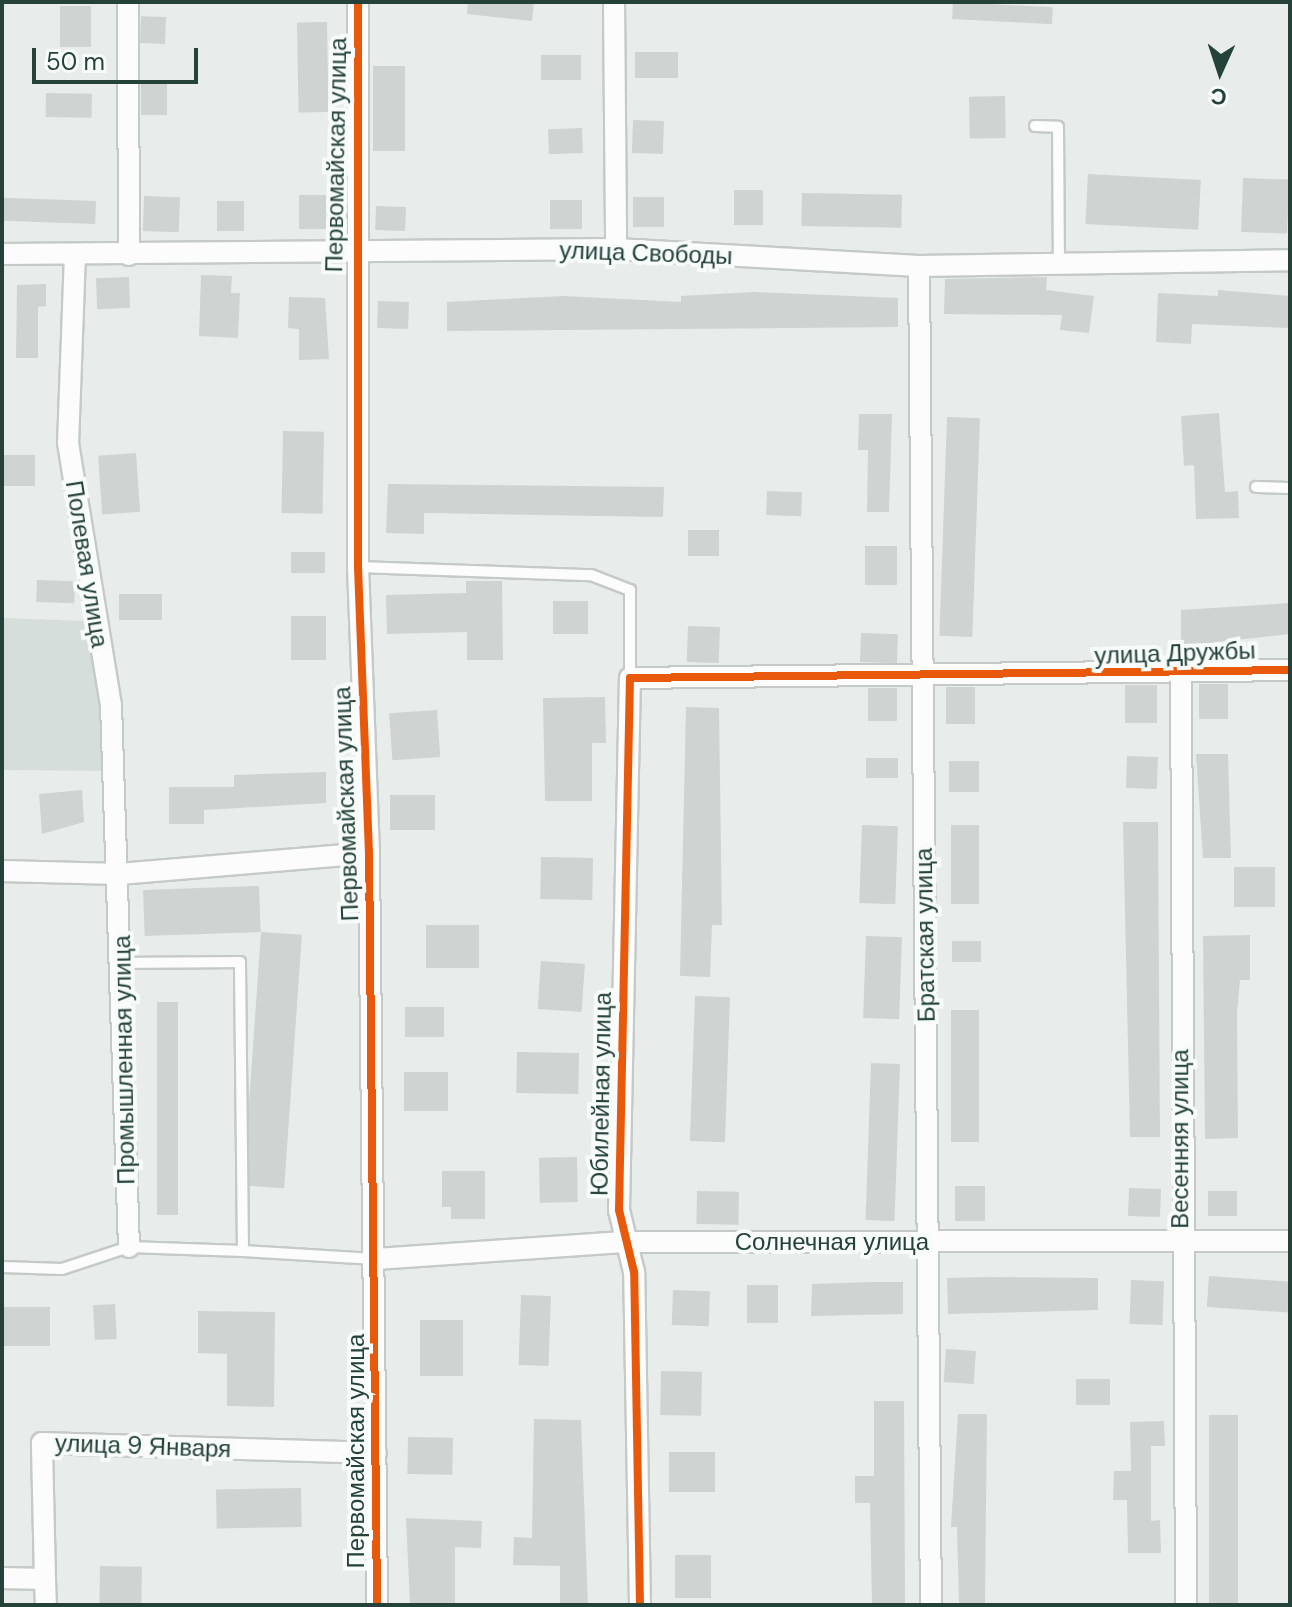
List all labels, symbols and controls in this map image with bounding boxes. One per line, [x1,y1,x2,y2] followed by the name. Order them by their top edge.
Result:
[36,32,202,82] scale bar
[1180,32,1260,112] north arrow
[320,37,352,273] street label: Первомайская улица
[46,46,105,77] text: 50 m
[1210,82,1227,111] text: С
[559,236,733,270] street label: улица Свободы
[60,478,114,650] street label: Полевая улица
[1094,636,1256,670] street label: улица Дружбы
[328,686,364,922] street label: Первомайская улица
[909,848,941,1022] street label: Братская улица
[107,935,141,1185] street label: Промышленная улица
[585,992,617,1196] street label: Юбилейная улица
[1166,1049,1194,1229] street label: Весенняя улица
[735,1228,929,1256] street label: Солнечная улица
[342,1334,370,1568] street label: Первомайская улица
[54,1429,232,1463] street label: улица 9 Января

